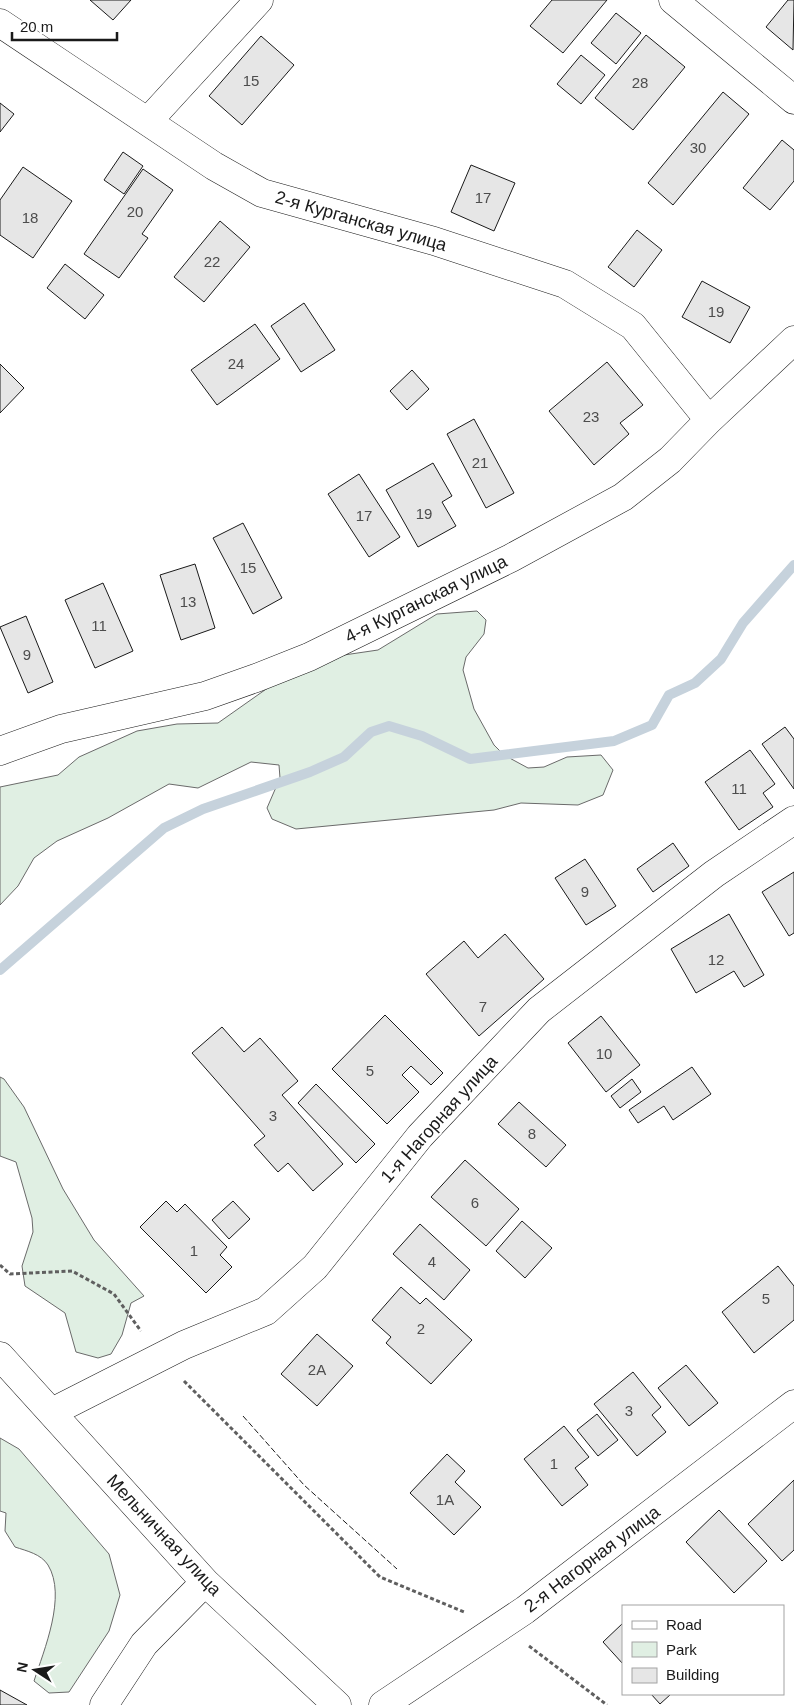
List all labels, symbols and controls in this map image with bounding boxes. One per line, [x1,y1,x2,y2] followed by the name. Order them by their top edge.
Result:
[12,10,118,42] scale bar
[20,18,53,35] text: 20 m
[243,72,259,89] house number: 15
[632,74,648,91] house number: 28
[690,139,706,156] house number: 30
[273,187,450,255] street label: 2-я Курганская улица
[475,189,491,206] house number: 17
[127,203,143,220] house number: 20
[22,209,38,226] house number: 18
[204,253,220,270] house number: 22
[708,303,724,320] house number: 19
[228,355,244,372] house number: 24
[583,408,599,425] house number: 23
[472,454,488,471] house number: 21
[416,505,432,522] house number: 19
[356,507,372,524] house number: 17
[342,551,511,647] street label: 4-я Курганская улица
[240,559,256,576] house number: 15
[180,593,196,610] house number: 13
[91,617,107,634] house number: 11
[23,646,31,663] house number: 9
[731,780,747,797] house number: 11
[581,883,589,900] house number: 9
[708,951,724,968] house number: 12
[479,998,487,1015] house number: 7
[596,1045,612,1062] house number: 10
[377,1051,502,1187] street label: 1-я Нагорная улица
[366,1062,374,1079] house number: 5
[269,1107,277,1124] house number: 3
[528,1125,536,1142] house number: 8
[471,1194,479,1211] house number: 6
[190,1242,198,1259] house number: 1
[428,1253,436,1270] house number: 4
[762,1290,770,1307] house number: 5
[417,1320,425,1337] house number: 2
[308,1361,326,1378] house number: 2А
[625,1402,633,1419] house number: 3
[550,1455,558,1472] house number: 1
[103,1470,226,1600] street label: Мельничная улица
[436,1491,454,1508] house number: 1А
[520,1501,664,1616] street label: 2-я Нагорная улица
[622,1605,784,1695] legend
[666,1616,702,1633] text: Road
[666,1641,697,1658] text: Park
[10,1645,60,1695] north arrow
[13,1661,31,1674] text: N
[666,1666,719,1683] text: Building

